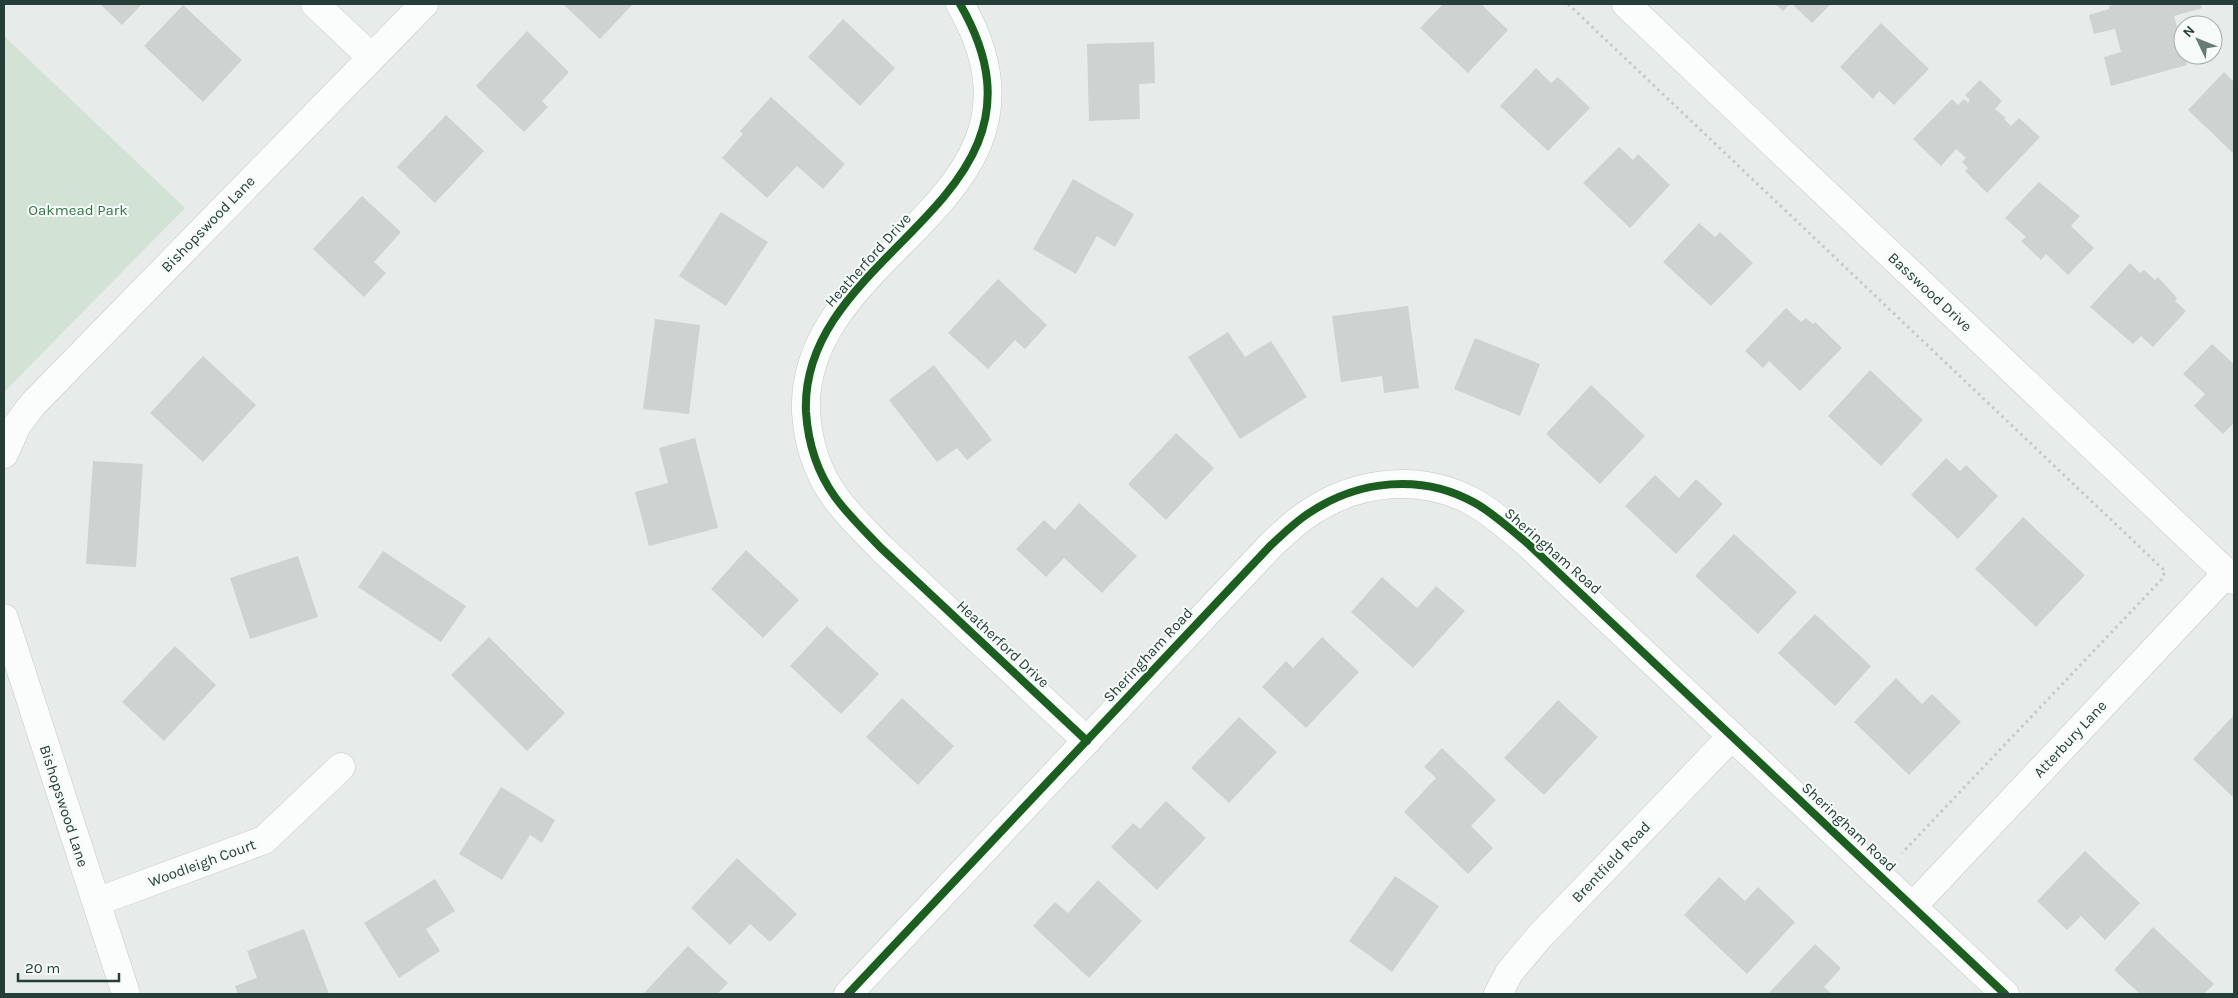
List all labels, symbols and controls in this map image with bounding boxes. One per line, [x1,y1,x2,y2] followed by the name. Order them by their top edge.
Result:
[2173,15,2223,65] north arrow
[2179,22,2199,41] text: N
[157,172,259,276] street label: Bishopswood Lane
[28,201,128,219] park label: Oakmead Park
[821,209,915,311] street label: Heatherford Drive
[1884,249,1976,335] street label: Basswood Drive
[1501,504,1605,598] street label: Sheringham Road
[953,596,1053,692] street label: Heatherford Drive
[1100,604,1196,706] street label: Sheringham Road
[2030,697,2110,781] street label: Atterbury Lane
[36,743,92,869] street label: Bishopswood Lane
[1798,779,1900,875] street label: Sheringham Road
[1568,818,1654,906] street label: Brentfield Road
[146,835,259,891] street label: Woodleigh Court
[18,950,119,982] scale bar
[25,959,60,977] text: 20 m

